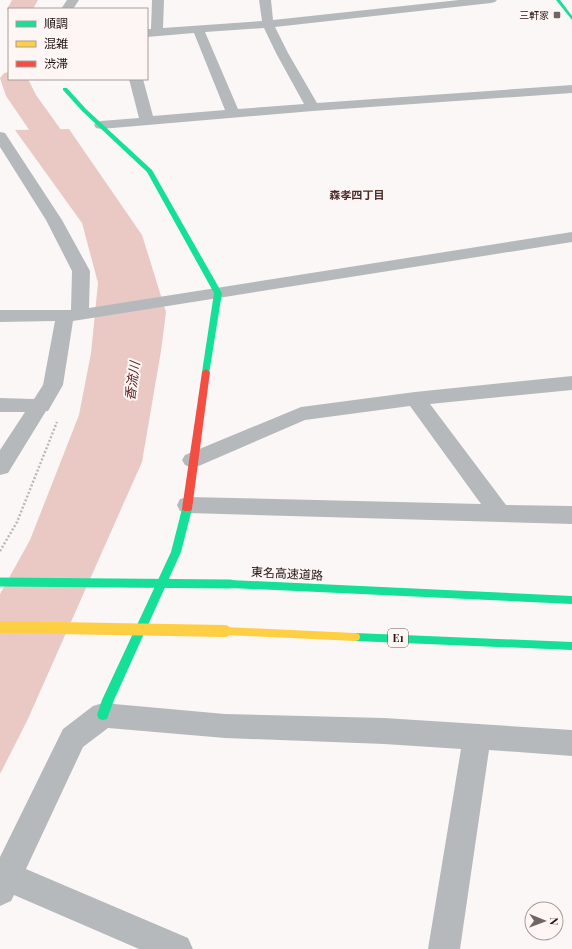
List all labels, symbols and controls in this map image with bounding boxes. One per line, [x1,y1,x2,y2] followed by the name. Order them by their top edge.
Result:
[8,8,148,80] legend
[519,8,549,22] place label: 三軒家
[552,10,562,20] marker: 三軒家
[44,15,68,31] text: 順調
[44,35,68,51] text: 混雑
[44,55,68,71] text: 渋滞
[330,187,385,202] district label: 森孝四丁目
[120,358,143,401] water label: 香流川
[251,563,323,583] street label: 東名高速道路
[388,629,408,647] road number: E1
[524,901,564,941] north arrow
[547,917,562,925] text: N

